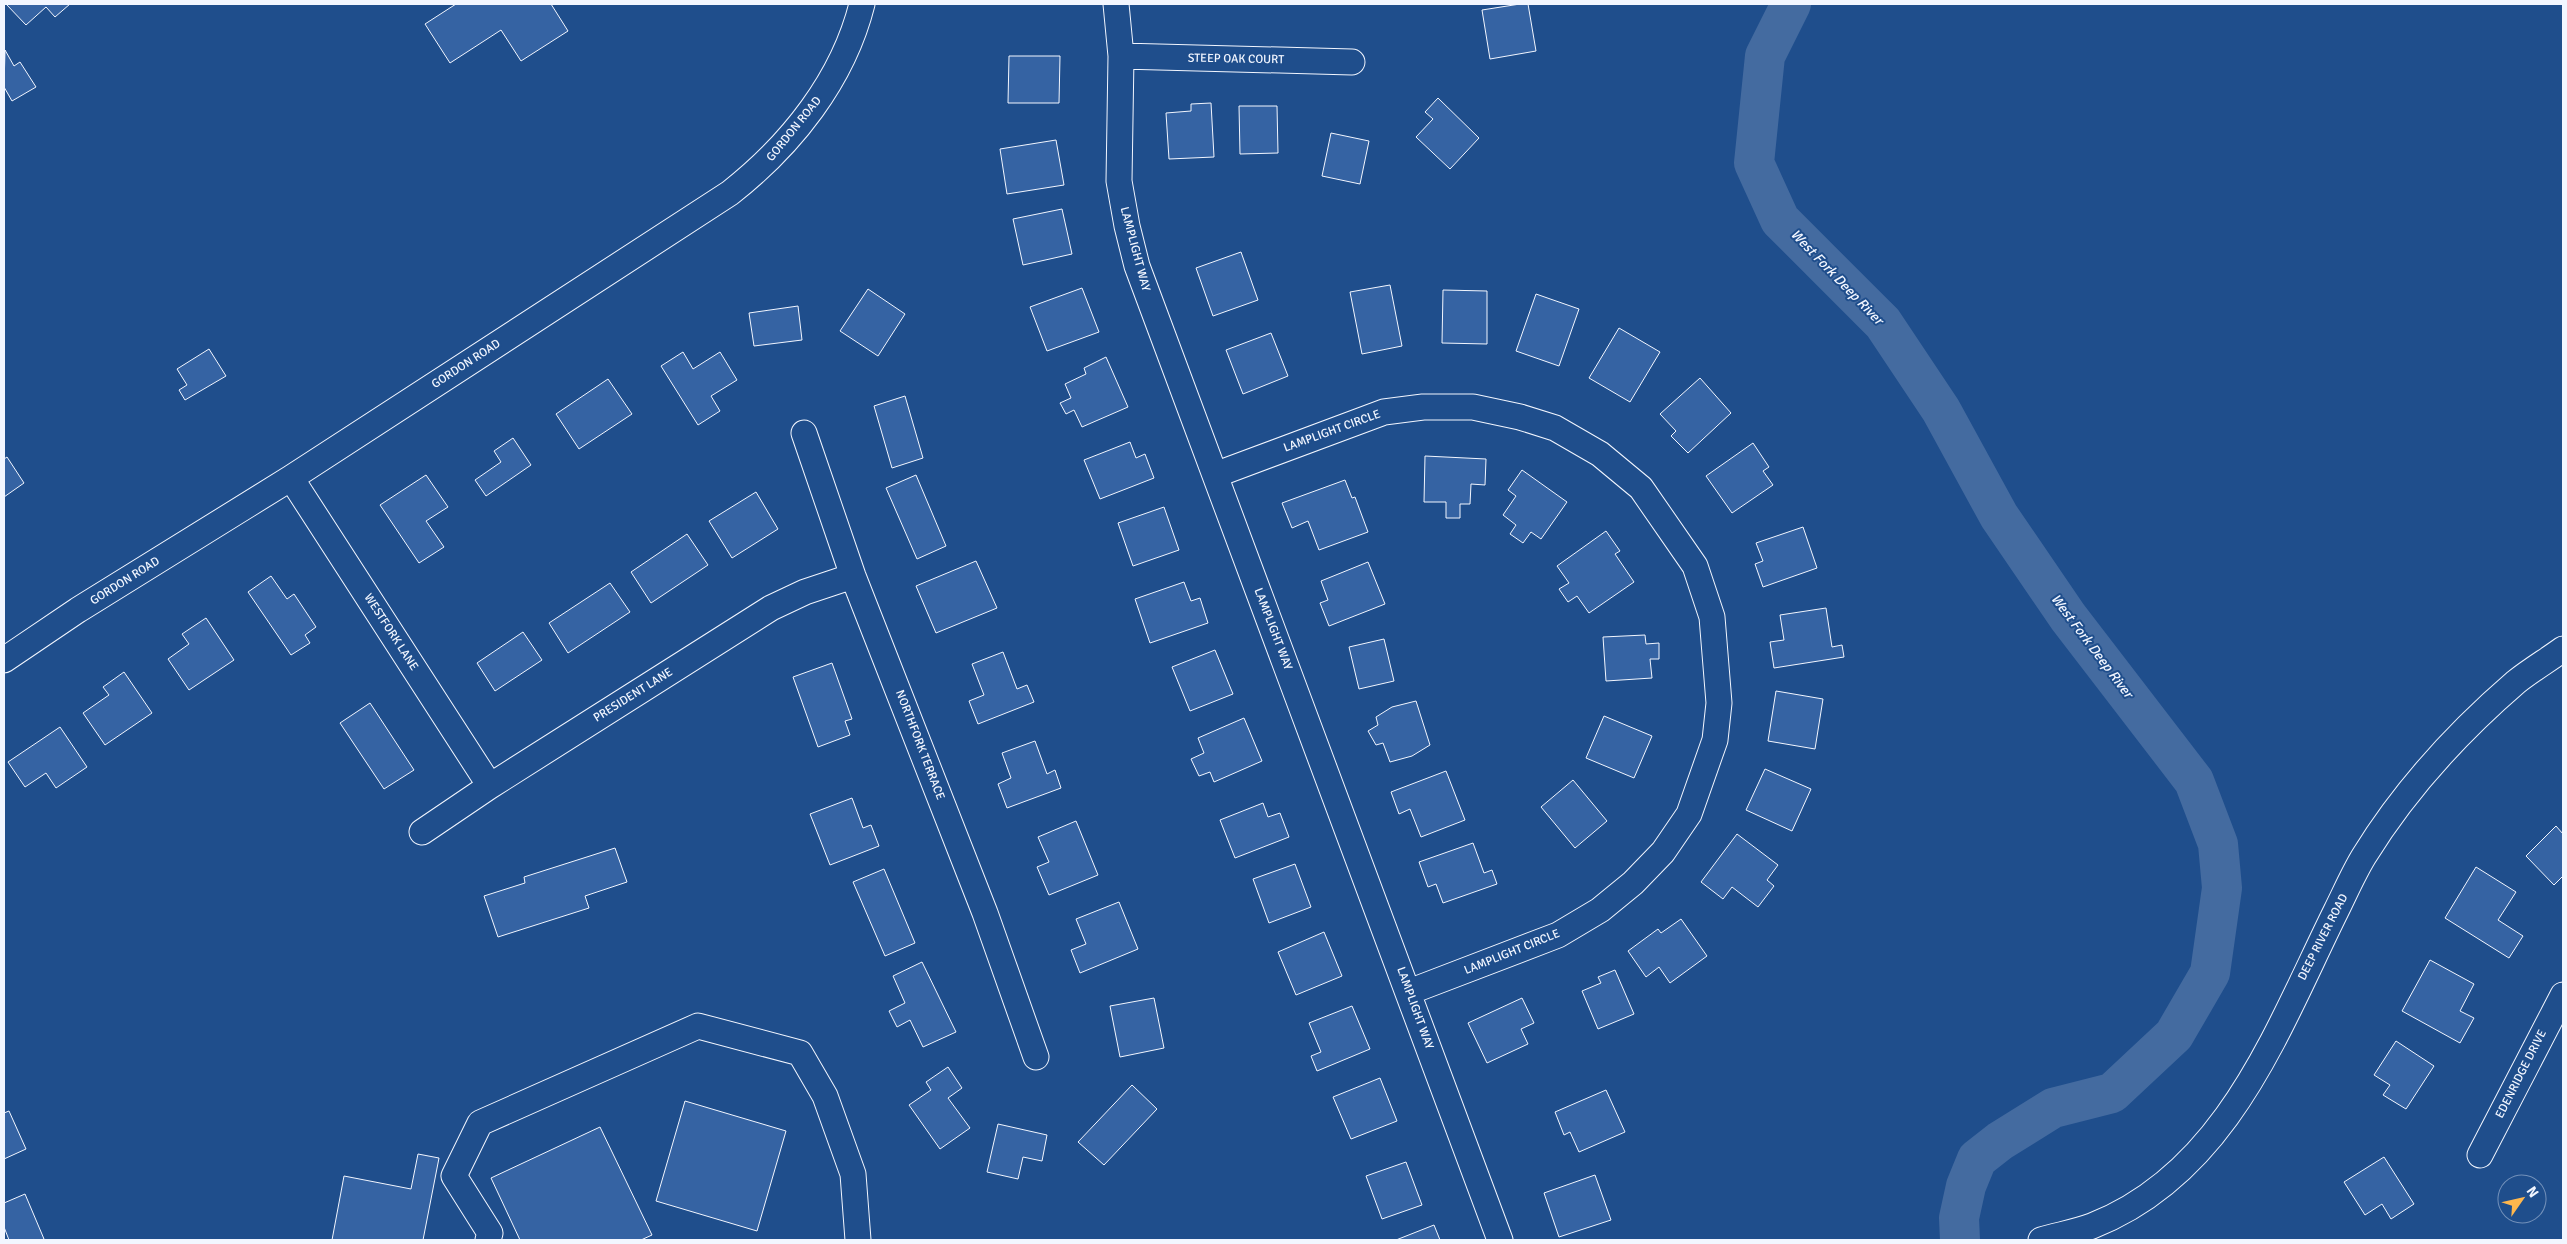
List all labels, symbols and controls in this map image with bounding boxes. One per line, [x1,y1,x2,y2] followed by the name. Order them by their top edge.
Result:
[1188,51,1284,67] street label: STEEP OAK COURT
[763,93,825,164] street label: GORDON ROAD
[1117,205,1153,293] street label: LAMPLIGHT WAY
[1787,226,1888,330] water label: West Fork Deep River
[429,336,503,392] street label: GORDON ROAD
[1282,406,1383,455] street label: LAMPLIGHT CIRCLE
[87,554,163,608] street label: GORDON ROAD
[1250,586,1296,672] street label: LAMPLIGHT WAY
[361,591,422,673] street label: WESTFORK LANE
[2047,591,2138,703] water label: West Fork Deep River
[591,665,676,725] street label: PRESIDENT LANE
[892,688,948,802] street label: NORTHFORK TERRACE
[2295,891,2351,983] street label: DEEP RIVER ROAD
[1462,926,1562,978] street label: LAMPLIGHT CIRCLE
[1393,965,1437,1051] street label: LAMPLIGHT WAY
[2492,1027,2550,1121] street label: EDENRIDGE DRIVE
[2497,1174,2547,1224] north arrow
[2523,1183,2542,1201] text: N

